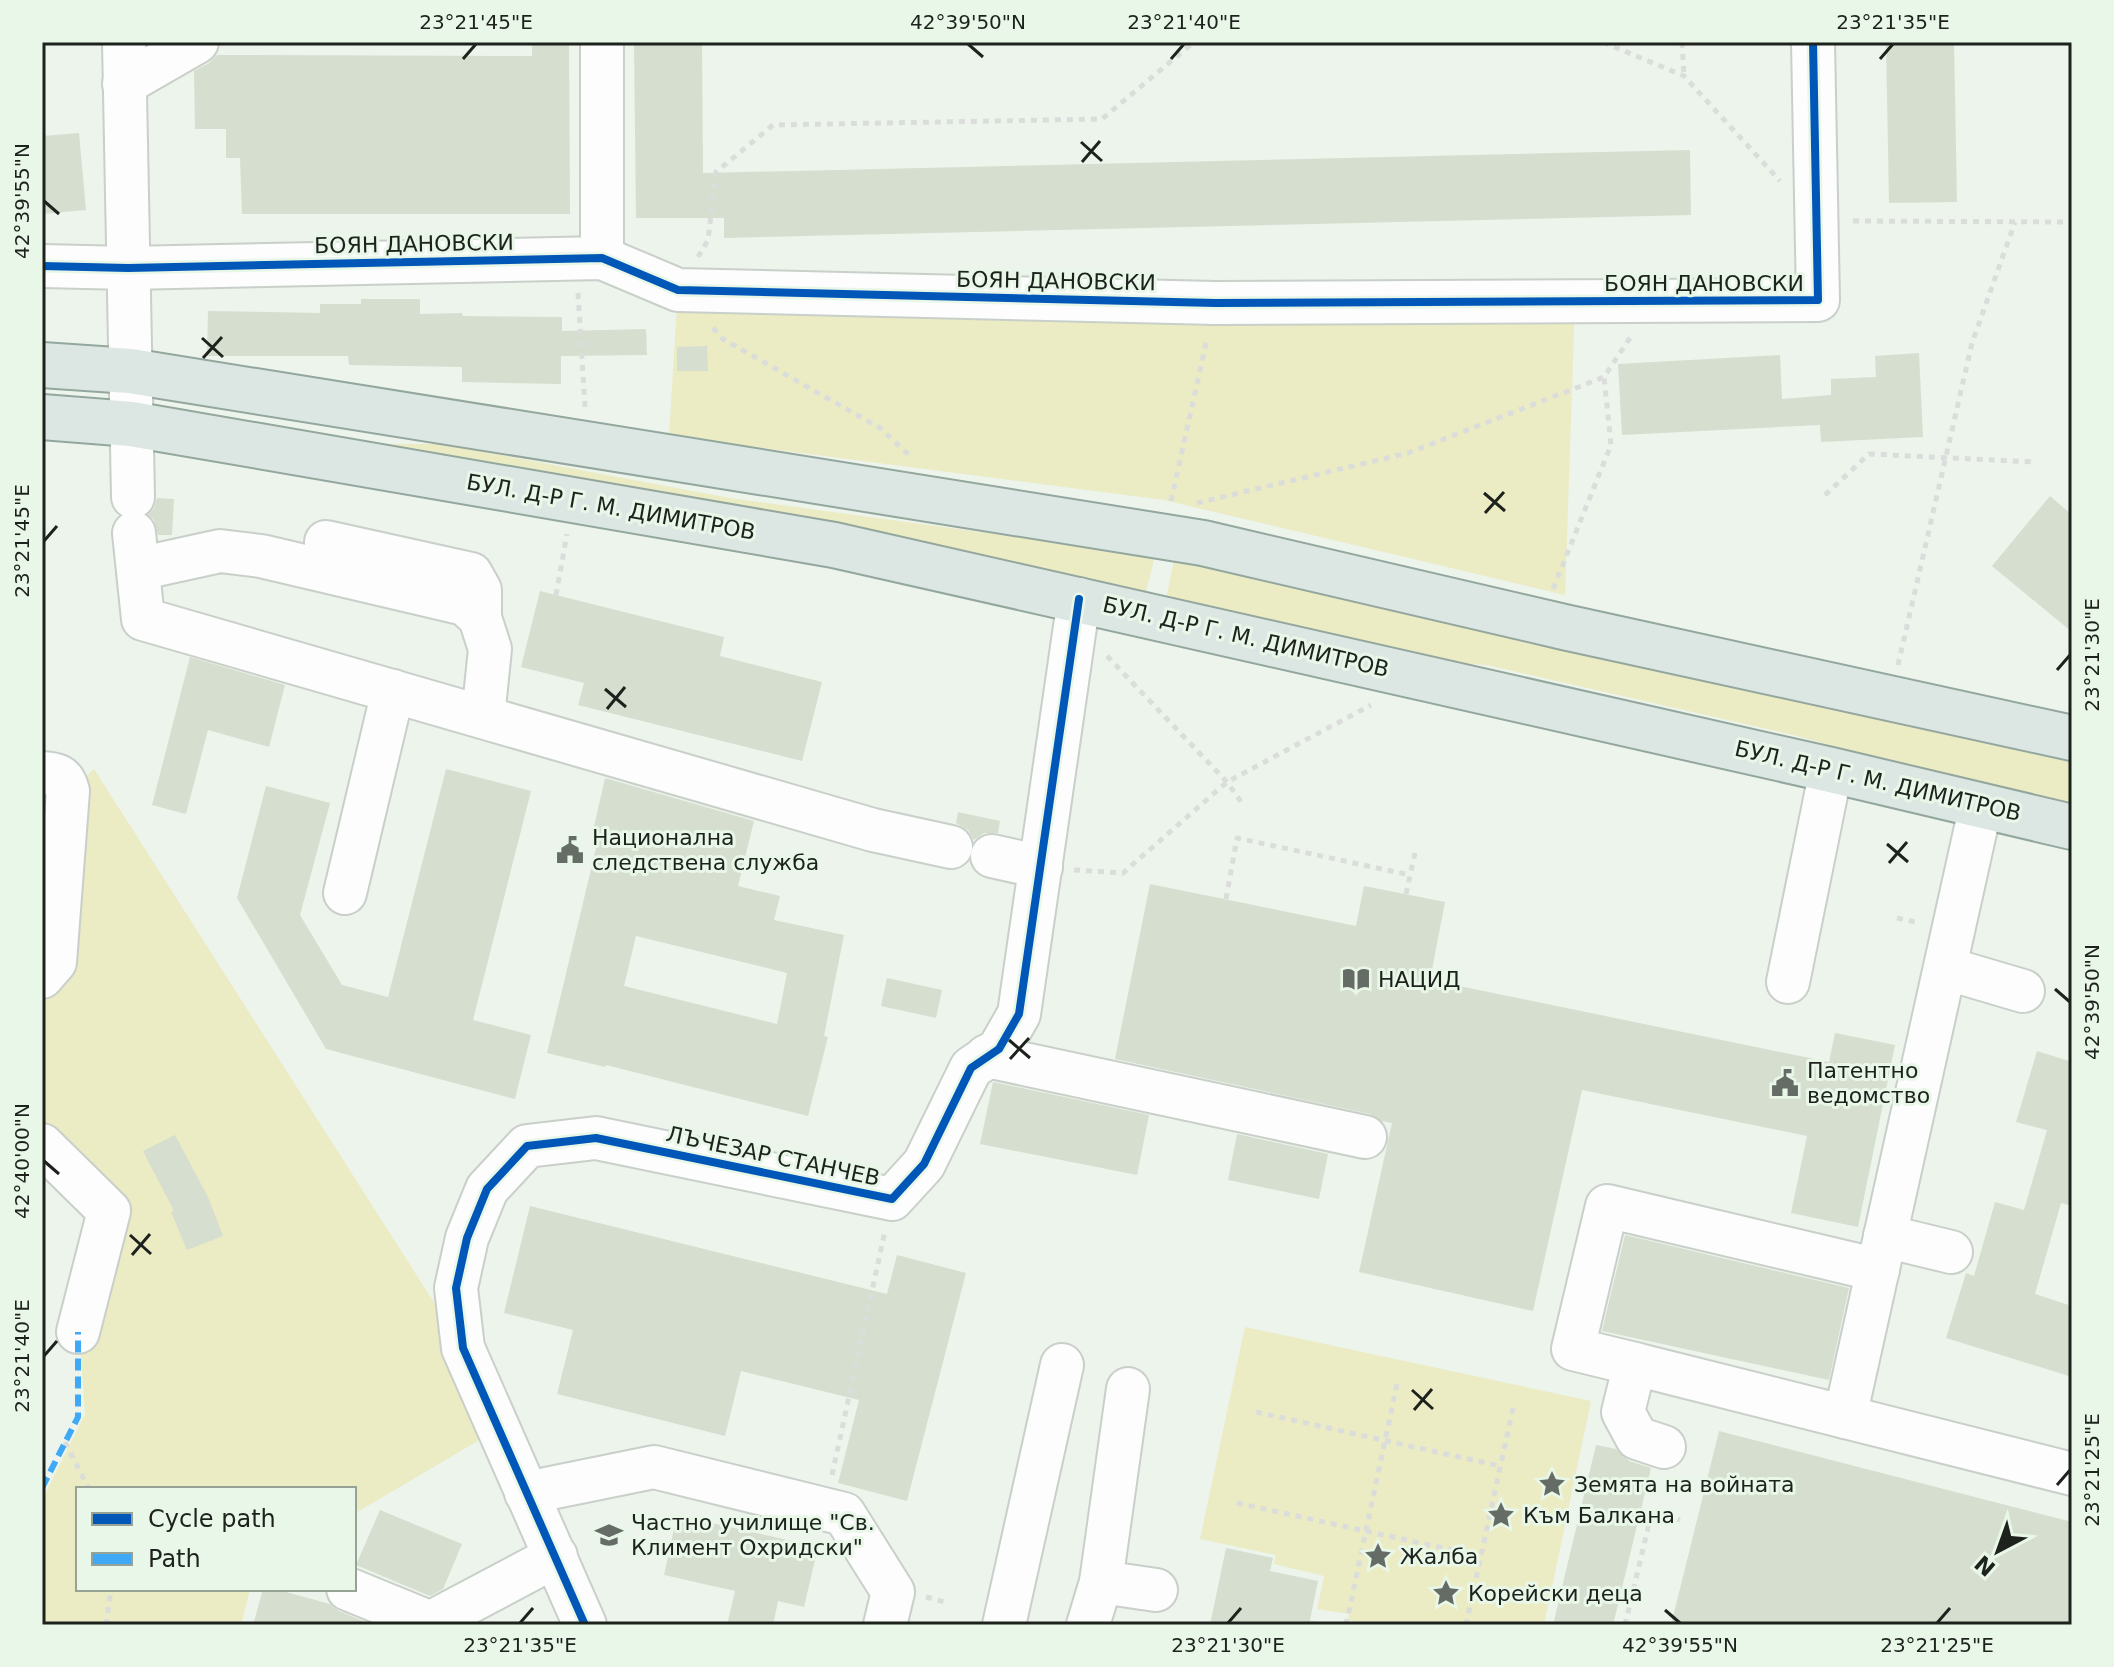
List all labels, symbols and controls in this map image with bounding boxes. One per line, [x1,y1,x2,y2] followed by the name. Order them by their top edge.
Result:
[419,10,533,34] text: 23°21'45"E
[910,10,1026,34] text: 42°39'50"N
[1127,10,1241,34] text: 23°21'40"E
[1836,10,1950,34] text: 23°21'35"E
[10,143,34,259] text: 42°39'55"N
[314,230,514,258] street label: БОЯН ДАНОВСКИ
[956,267,1156,295] street label: БОЯН ДАНОВСКИ
[1604,271,1804,296] street label: БОЯН ДАНОВСКИ
[465,469,757,545] street label: БУЛ. Д-Р Г. М. ДИМИТРОВ
[10,484,34,598] text: 23°21'45"E
[1100,592,1392,682] street label: БУЛ. Д-Р Г. М. ДИМИТРОВ
[2080,598,2104,712] text: 23°21'30"E
[1732,736,2024,826] street label: БУЛ. Д-Р Г. М. ДИМИТРОВ
[592,825,819,875] place label: Национална следствена служба
[555,835,585,865] public building icon: Национална следствена служба
[2080,944,2104,1060] text: 42°39'50"N
[1341,964,1371,994] library icon: НАЦИД
[1378,967,1460,992] place label: НАЦИД
[1807,1058,1930,1108] place label: Патентно ведомство
[1770,1068,1800,1098] public building icon: Патентно ведомство
[10,1103,34,1219] text: 42°40'00"N
[664,1121,882,1191] street label: ЛЪЧЕЗАР СТАНЧЕВ
[10,1299,34,1413] text: 23°21'40"E
[2080,1413,2104,1527] text: 23°21'25"E
[1537,1469,1567,1499] place icon: Земята на войната
[1574,1472,1795,1497] place label: Земята на войната
[76,1487,356,1591] legend
[1486,1500,1516,1530] place icon: Към Балкана
[1523,1503,1675,1528] place label: Към Балкана
[148,1505,276,1533] text: Cycle path
[631,1510,875,1560] place label: Частно училище "Св. Климент Охридски"
[1958,1511,2038,1591] north arrow
[594,1520,624,1550] school or university icon: Частно училище "Св. Климент Охридски"
[1363,1541,1393,1571] place icon: Жалба
[1400,1544,1478,1569] place label: Жалба
[148,1545,201,1573] text: Path
[1970,1550,2000,1581] text: N
[1431,1578,1461,1608] place icon: Корейски деца
[1468,1581,1643,1606] place label: Корейски деца
[463,1633,577,1657] text: 23°21'35"E
[1171,1633,1285,1657] text: 23°21'30"E
[1622,1633,1738,1657] text: 42°39'55"N
[1880,1633,1994,1657] text: 23°21'25"E

